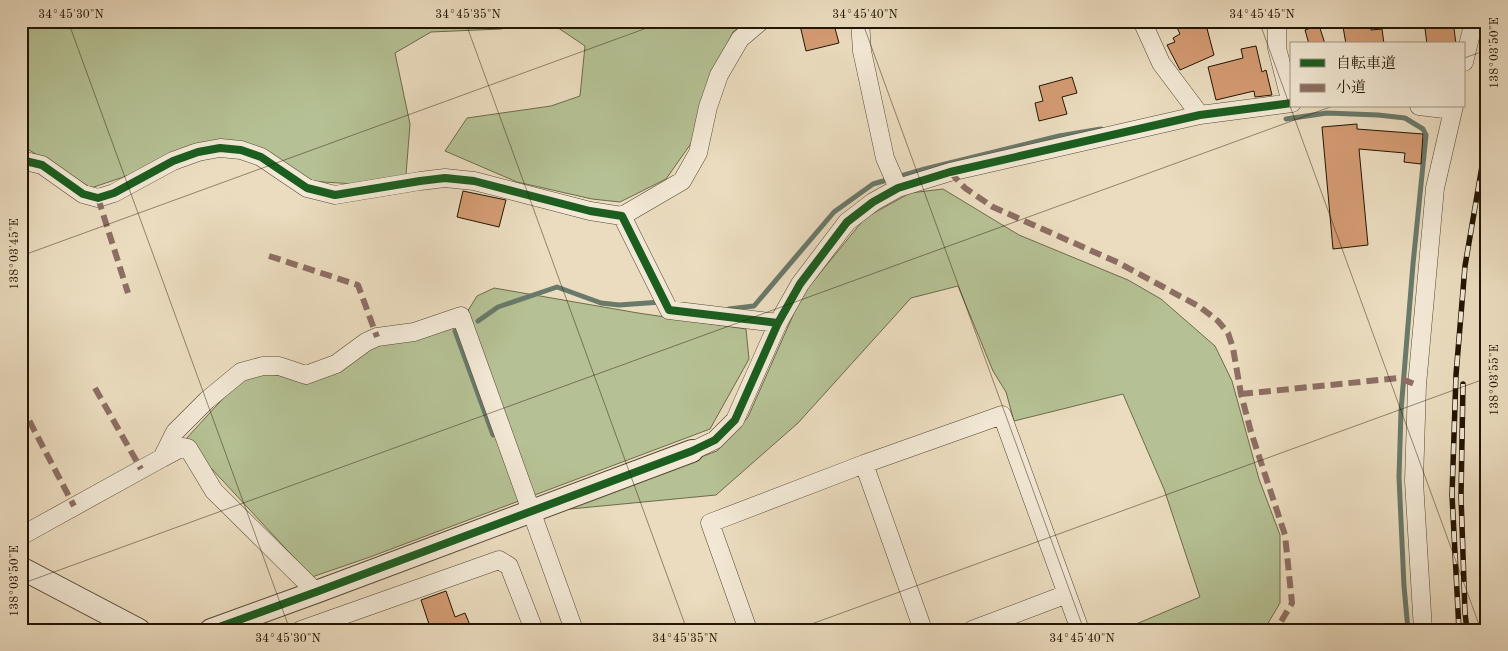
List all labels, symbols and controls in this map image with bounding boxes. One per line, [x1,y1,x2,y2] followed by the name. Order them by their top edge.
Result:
[38,8,104,21] text: 34°45'30"N
[435,8,501,21] text: 34°45'35"N
[832,8,898,21] text: 34°45'40"N
[1229,8,1295,21] text: 34°45'45"N
[1488,17,1501,89] text: 138°03'50"E
[1290,42,1466,108] legend
[1336,55,1396,72] text: 自転車道
[1336,79,1366,96] text: 小道
[8,218,21,290] text: 138°03'45"E
[1488,344,1501,416] text: 138°03'55"E
[8,545,21,617] text: 138°03'50"E
[255,632,321,645] text: 34°45'30"N
[652,632,718,645] text: 34°45'35"N
[1049,632,1115,645] text: 34°45'40"N

